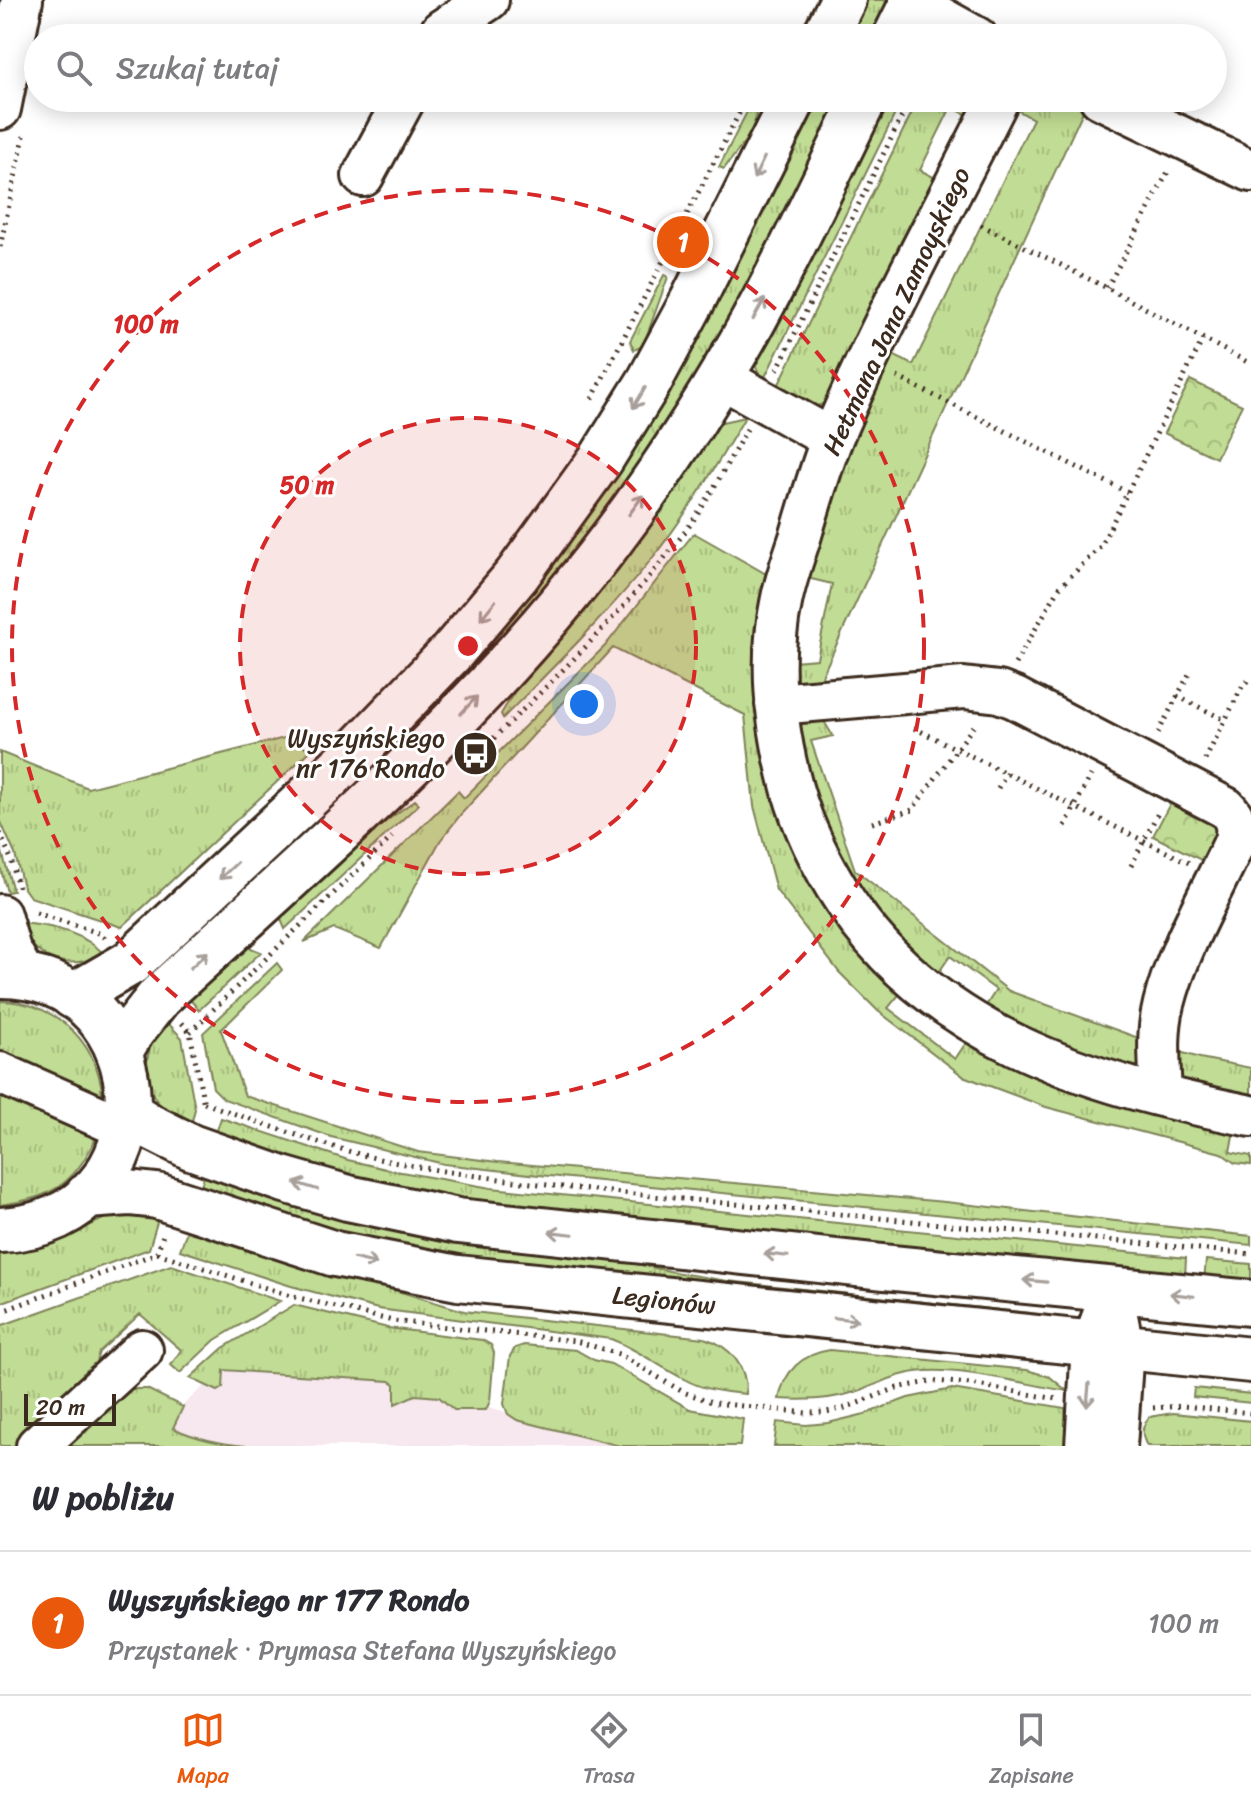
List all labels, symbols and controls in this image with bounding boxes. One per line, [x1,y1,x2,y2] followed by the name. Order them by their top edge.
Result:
[24,24,1227,112] search box
[116,41,279,95] text: Szukaj tutaj
[52,46,96,90] icon: search
[751,155,766,179] one-way arrow
[809,159,983,463] street label: Hetmana Jana Zamoyskiego
[657,212,709,272] pin: 1
[752,298,767,322] one-way arrow
[113,303,179,345] text: 100 m
[631,386,647,409] one-way arrow
[280,464,335,506] text: 50 m
[628,495,644,517] one-way arrow
[479,599,497,620] one-way arrow
[454,632,482,660] centre of rings
[564,684,604,724] your location
[460,695,478,715] one-way arrow
[287,715,445,791] place label: Wyszyńskiego nr 176 Rondo
[452,729,500,777] bus stop icon: Wyszyńskiego nr 176 Rondo
[219,862,239,880] one-way arrow
[189,951,209,970] one-way arrow
[293,1178,319,1193] one-way arrow
[548,1225,575,1240] one-way arrow
[763,1248,790,1263] one-way arrow
[351,1254,377,1269] one-way arrow
[610,1272,718,1328] street label: Legionów
[1022,1274,1049,1289] one-way arrow
[1169,1288,1196,1303] one-way arrow
[832,1312,859,1327] one-way arrow
[1080,1381,1095,1408] one-way arrow
[36,1388,85,1427] text: 20 m
[24,1390,116,1426] scale bar
[32,1468,174,1528] text: W pobliżu
[108,1573,470,1627] text: Wyszyńskiego nr 177 Rondo
[52,1600,64,1646] text: 1
[1148,1600,1219,1646] text: 100 m
[108,1627,616,1673] text: Przystanek · Prymasa Stefana Wyszyńskiego
[177,1708,229,1795] tab: Mapa
[583,1708,634,1795] tab: Trasa
[989,1708,1074,1795] tab: Zapisane

